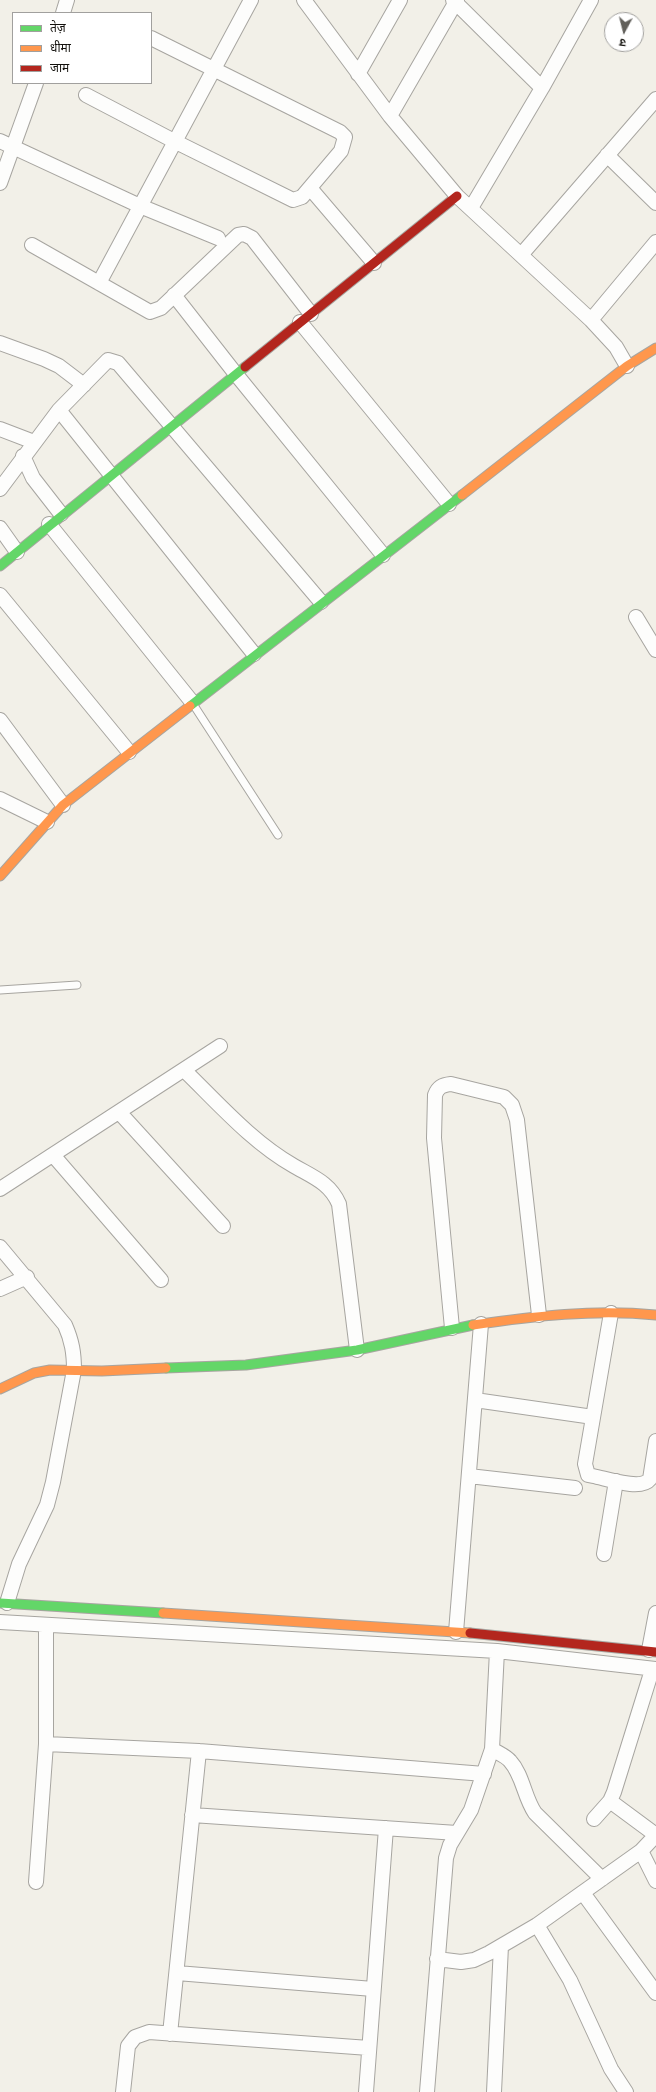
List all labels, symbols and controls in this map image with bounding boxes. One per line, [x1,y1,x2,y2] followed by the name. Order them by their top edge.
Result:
[12,12,152,84] legend
[604,12,644,52] north arrow
[50,20,66,35] text: तेज़
[619,36,627,50] text: उ
[50,40,71,55] text: धीमा
[50,60,69,75] text: जाम

